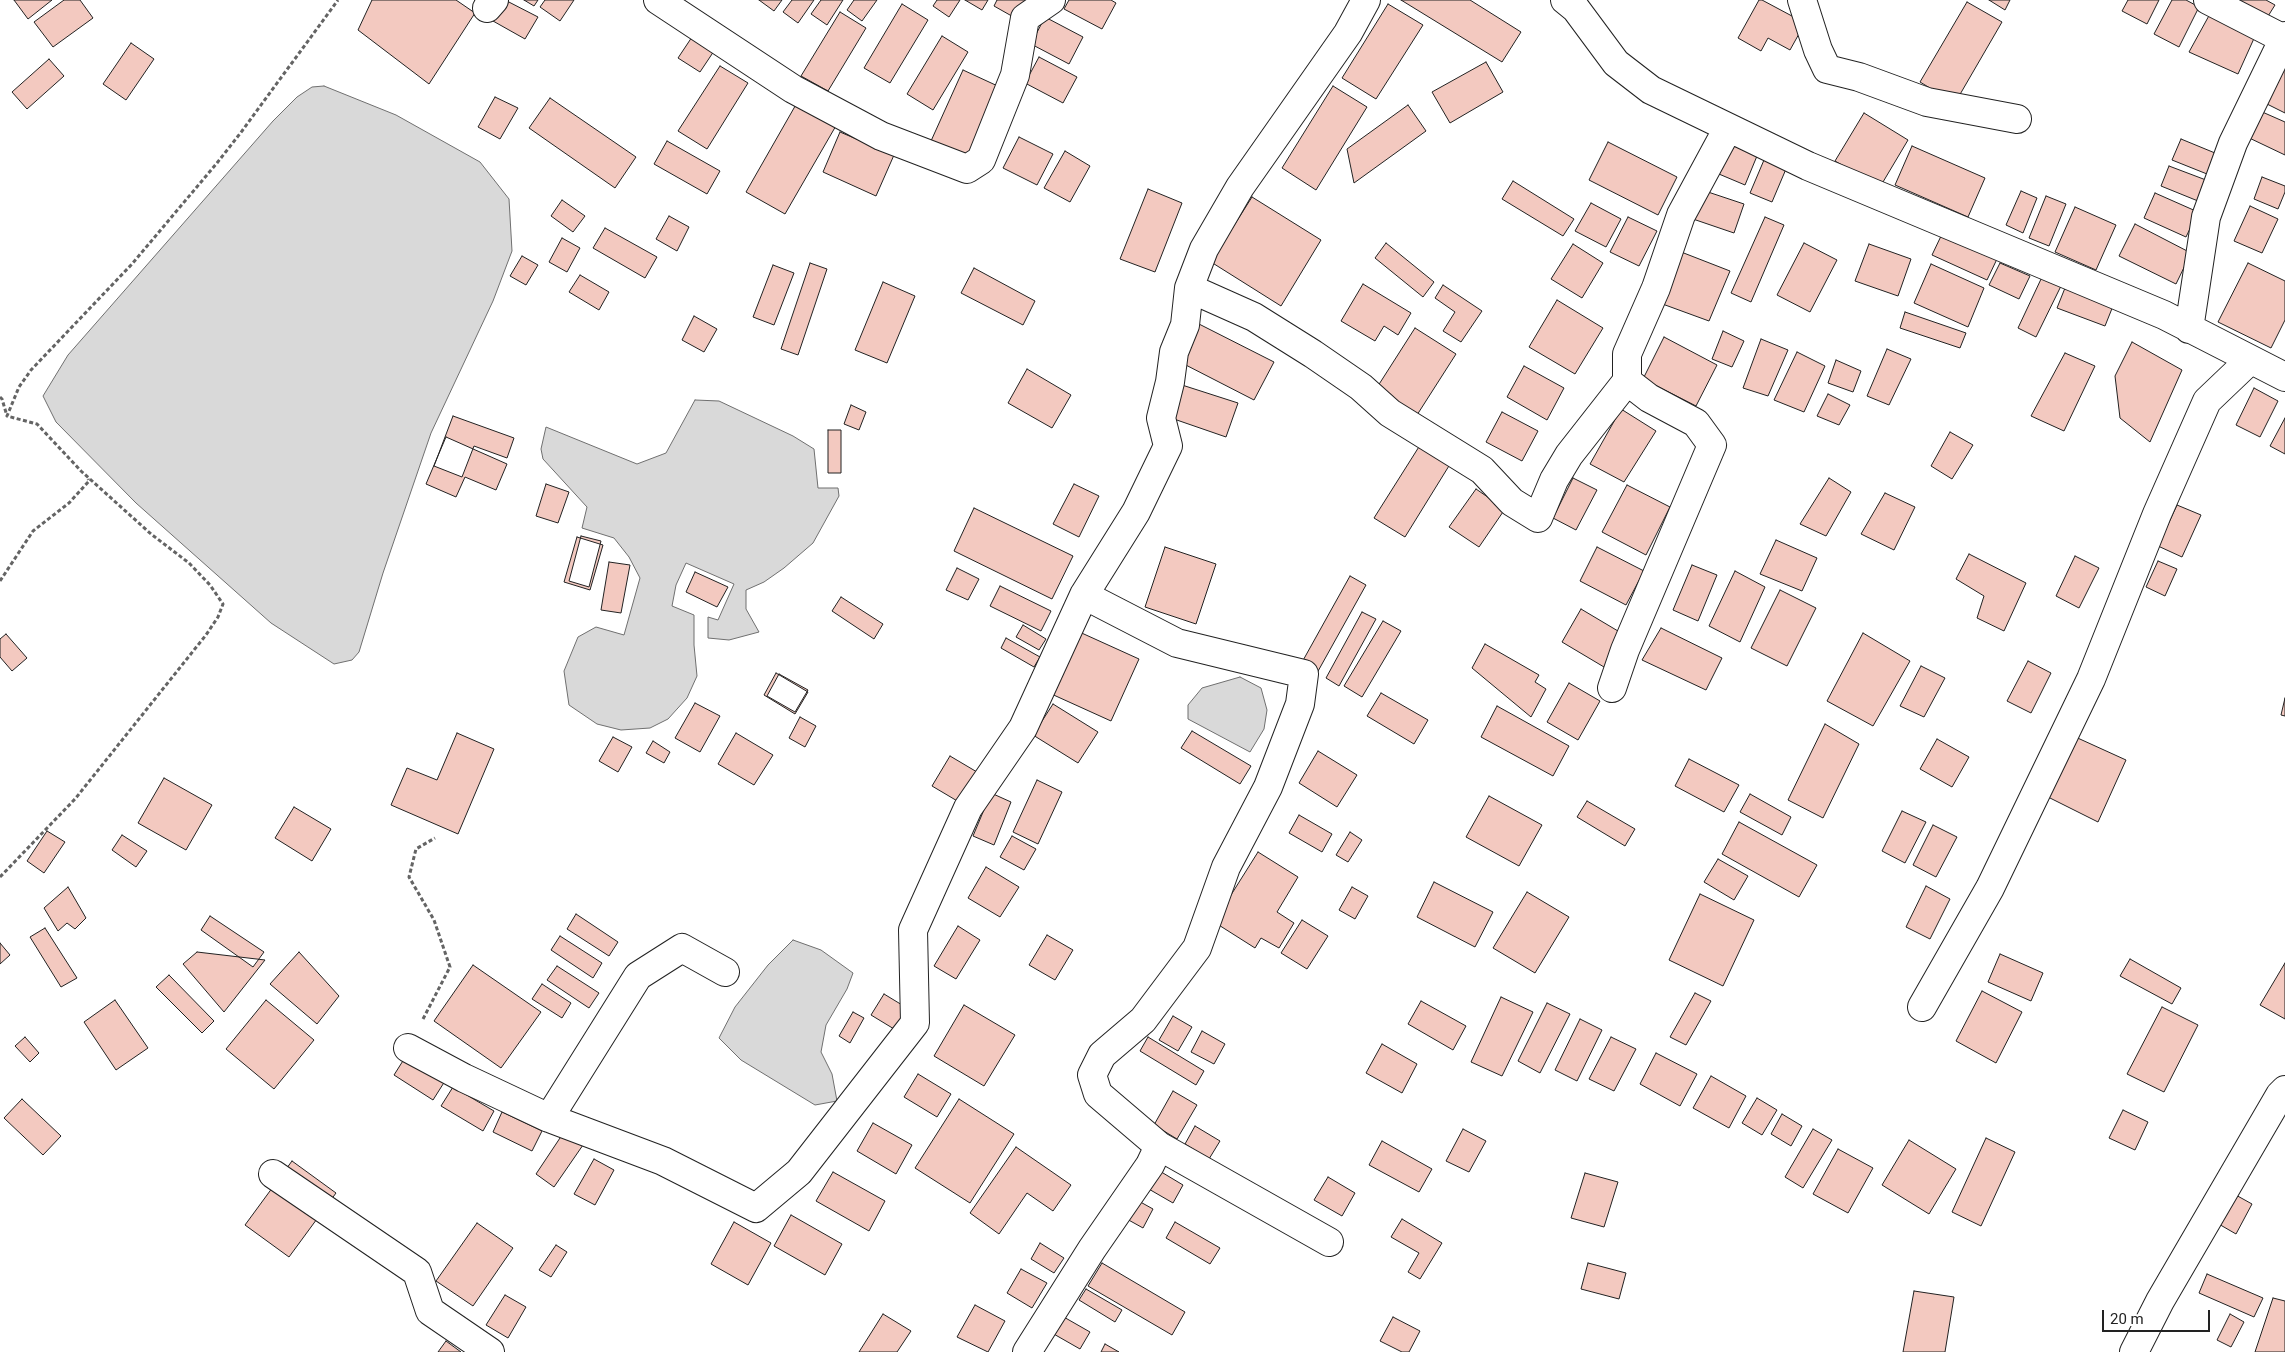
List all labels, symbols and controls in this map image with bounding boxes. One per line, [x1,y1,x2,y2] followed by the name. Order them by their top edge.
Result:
[2105,1300,2212,1332] scale bar
[2110,1310,2144,1328] text: 20 m

